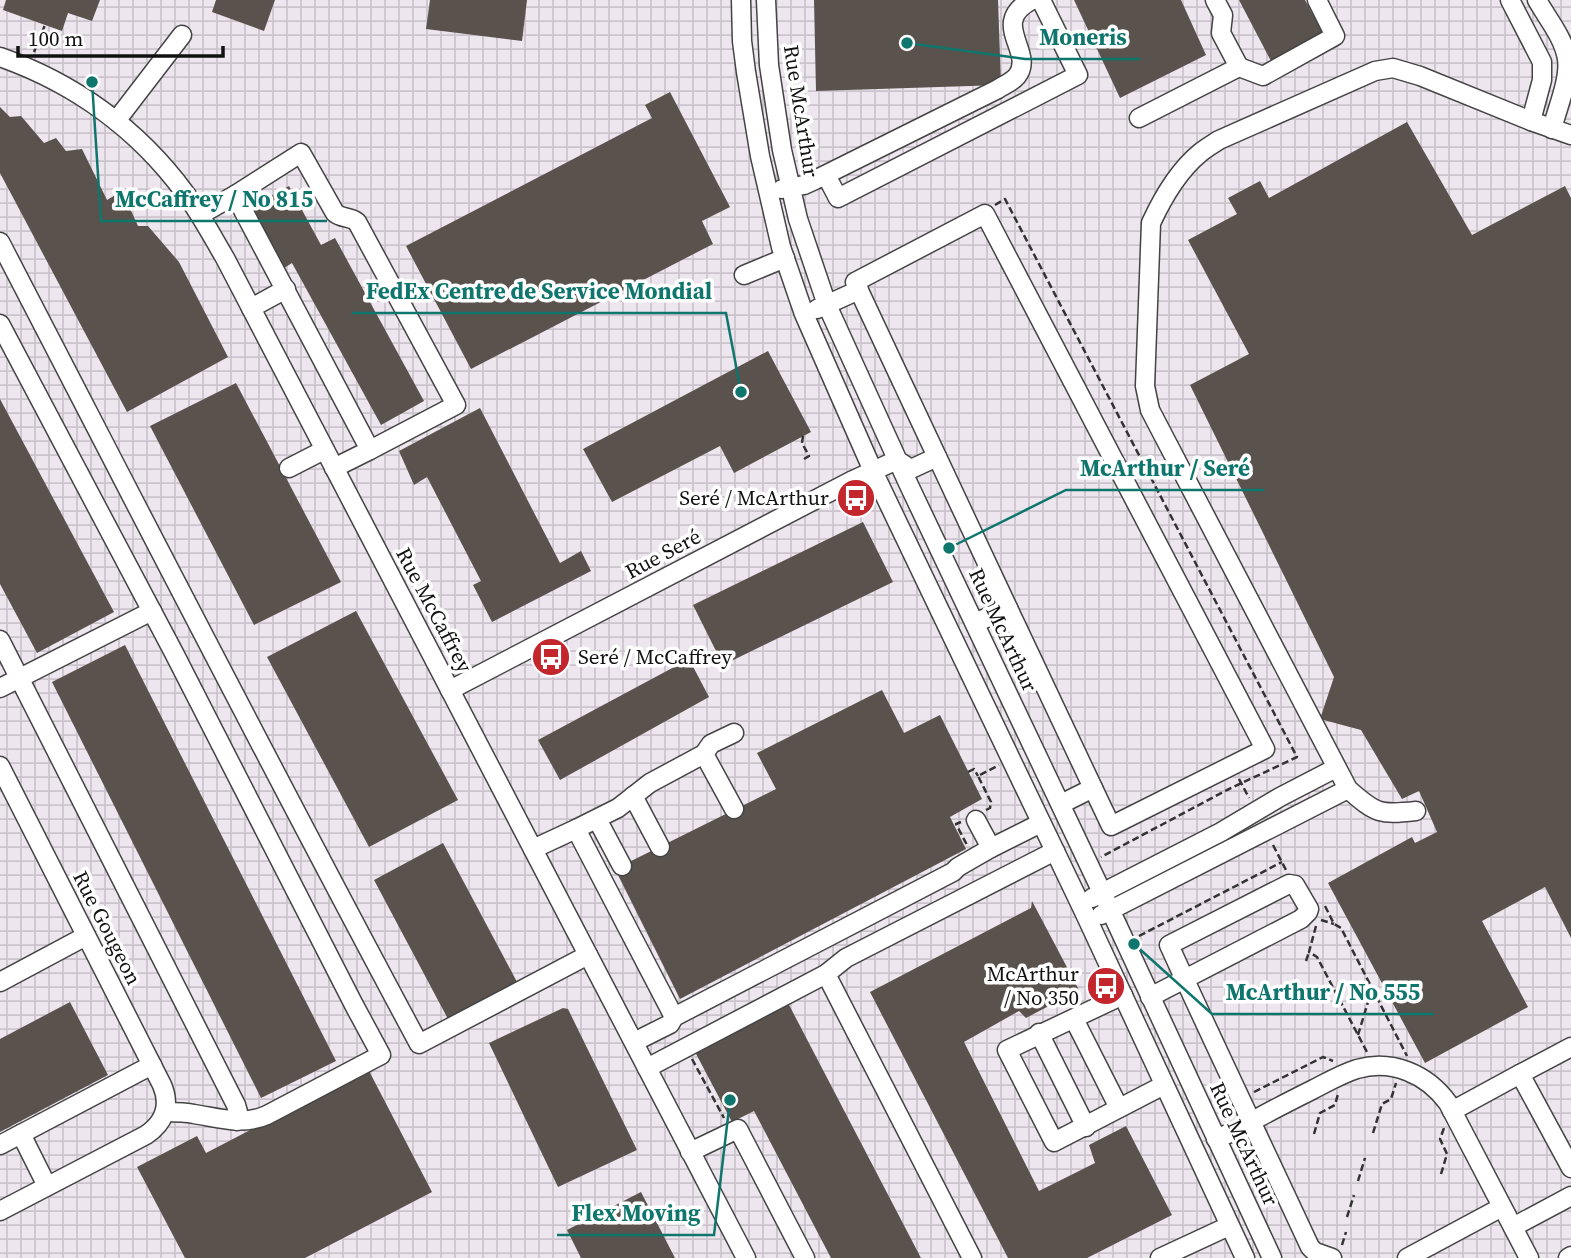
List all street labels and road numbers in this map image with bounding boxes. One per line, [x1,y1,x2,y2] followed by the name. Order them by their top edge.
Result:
[777,43,826,179] street label: Rue McArthur
[620,522,706,586] street label: Rue Seré
[389,542,480,678] street label: Rue McCaffrey
[962,563,1045,696] street label: Rue McArthur
[66,866,149,990] street label: Rue Gougeon
[1203,1077,1286,1210] street label: Rue McArthur

